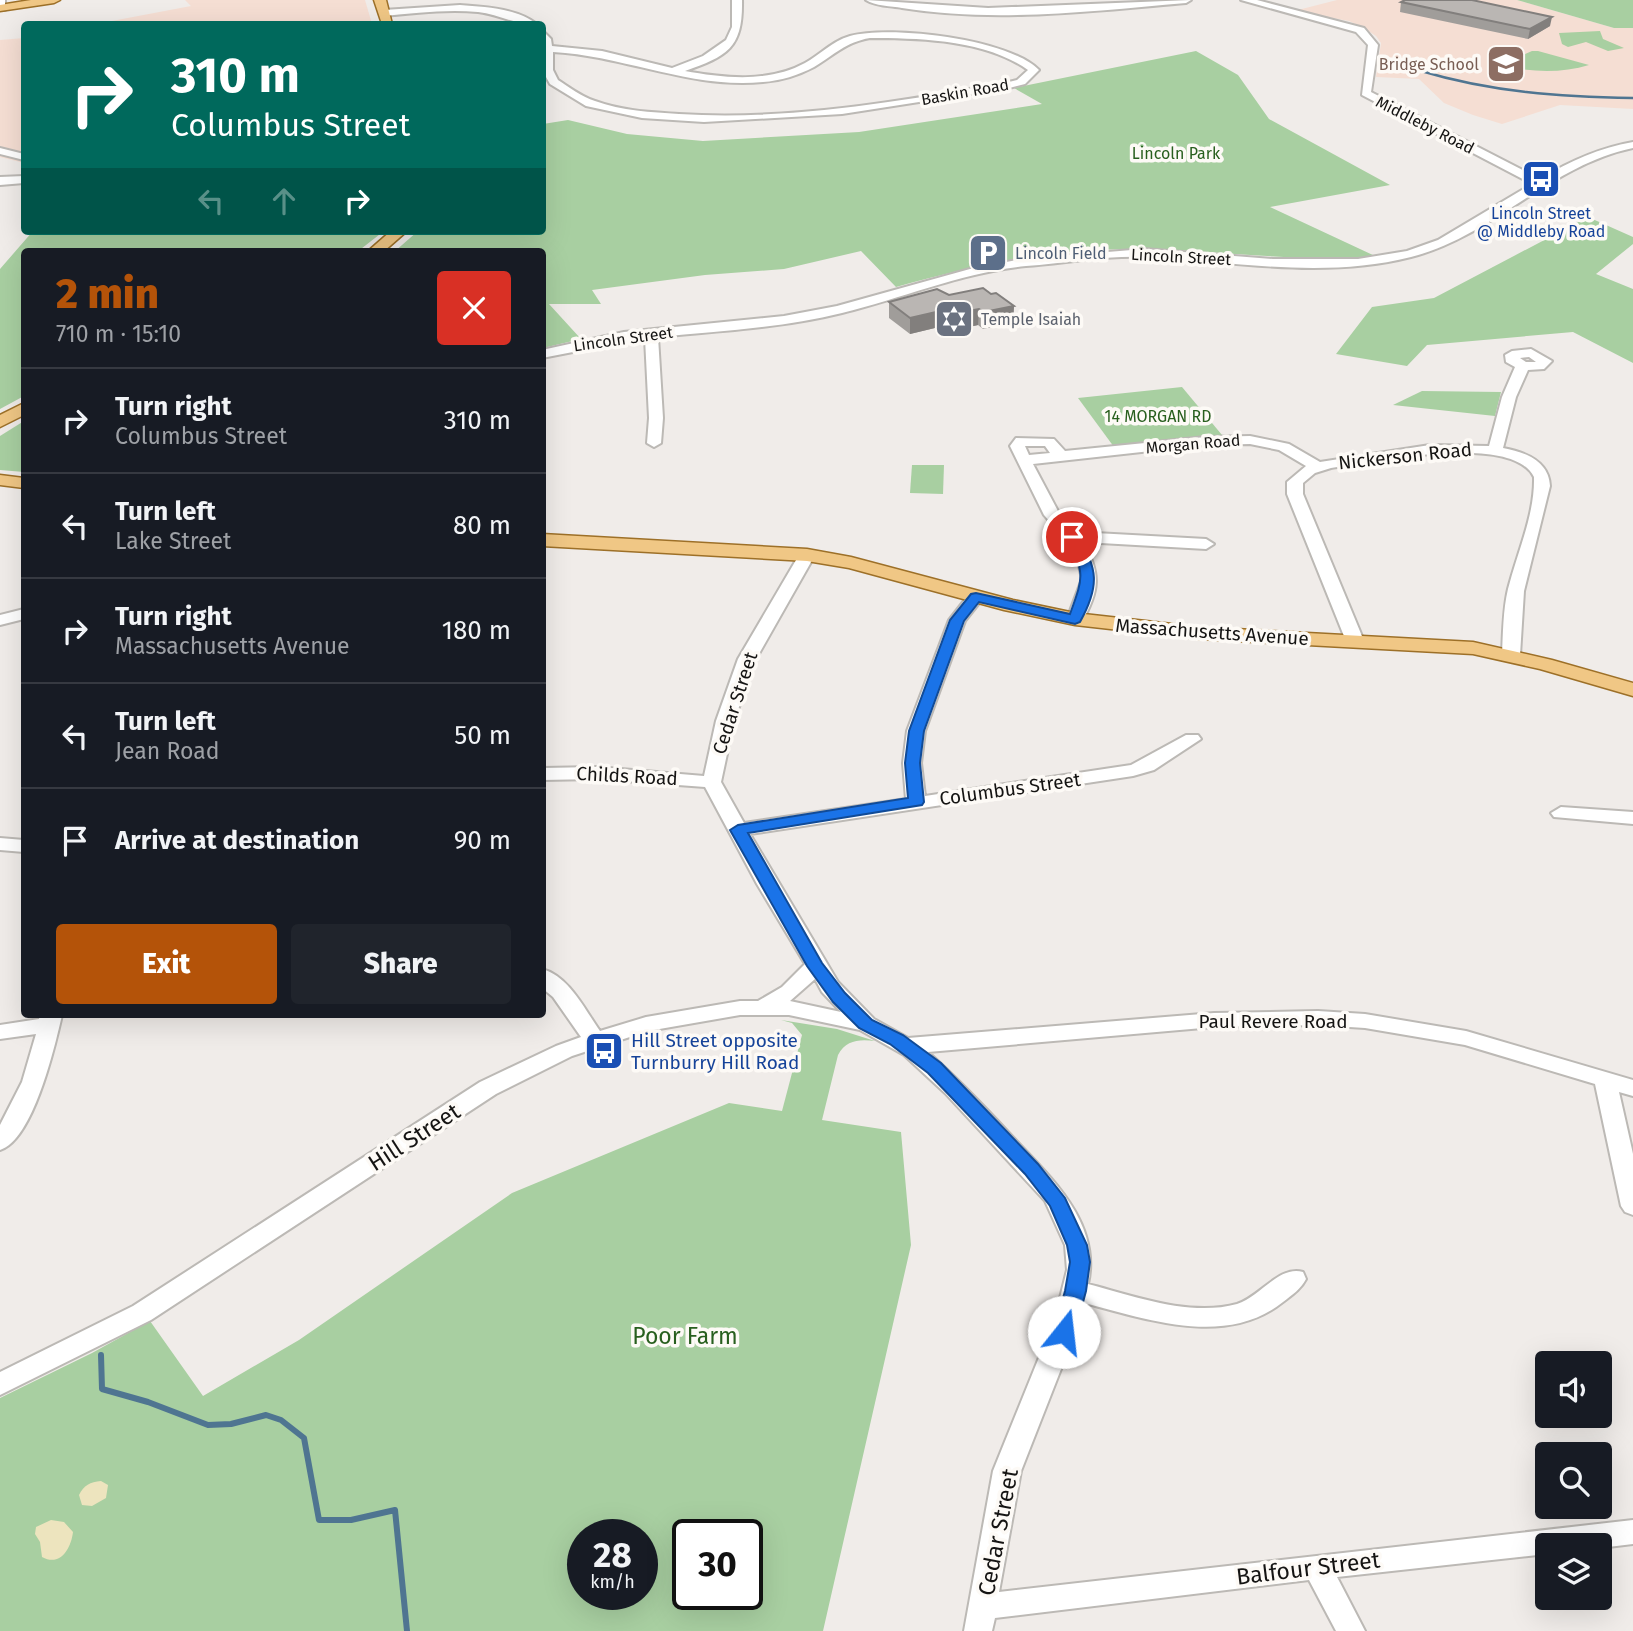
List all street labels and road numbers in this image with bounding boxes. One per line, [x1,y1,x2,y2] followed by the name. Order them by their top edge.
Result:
[920,75,1010,109] street label: Baskin Road
[1373,92,1477,158] street label: Middleby Road
[1130,245,1232,269] street label: Lincoln Street
[572,323,674,355] street label: Lincoln Street
[1145,430,1241,458] street label: Morgan Road
[1337,438,1473,474] street label: Nickerson Road
[1115,614,1309,650] street label: Massachusetts Avenue
[708,649,762,757] street label: Cedar Street
[576,762,678,790] street label: Childs Road
[938,768,1082,810] street label: Columbus Street
[1198,1010,1348,1033] street label: Paul Revere Road
[363,1097,466,1177] street label: Hill Street
[972,1466,1024,1598] street label: Cedar Street
[1234,1545,1382,1591] street label: Balfour Street

